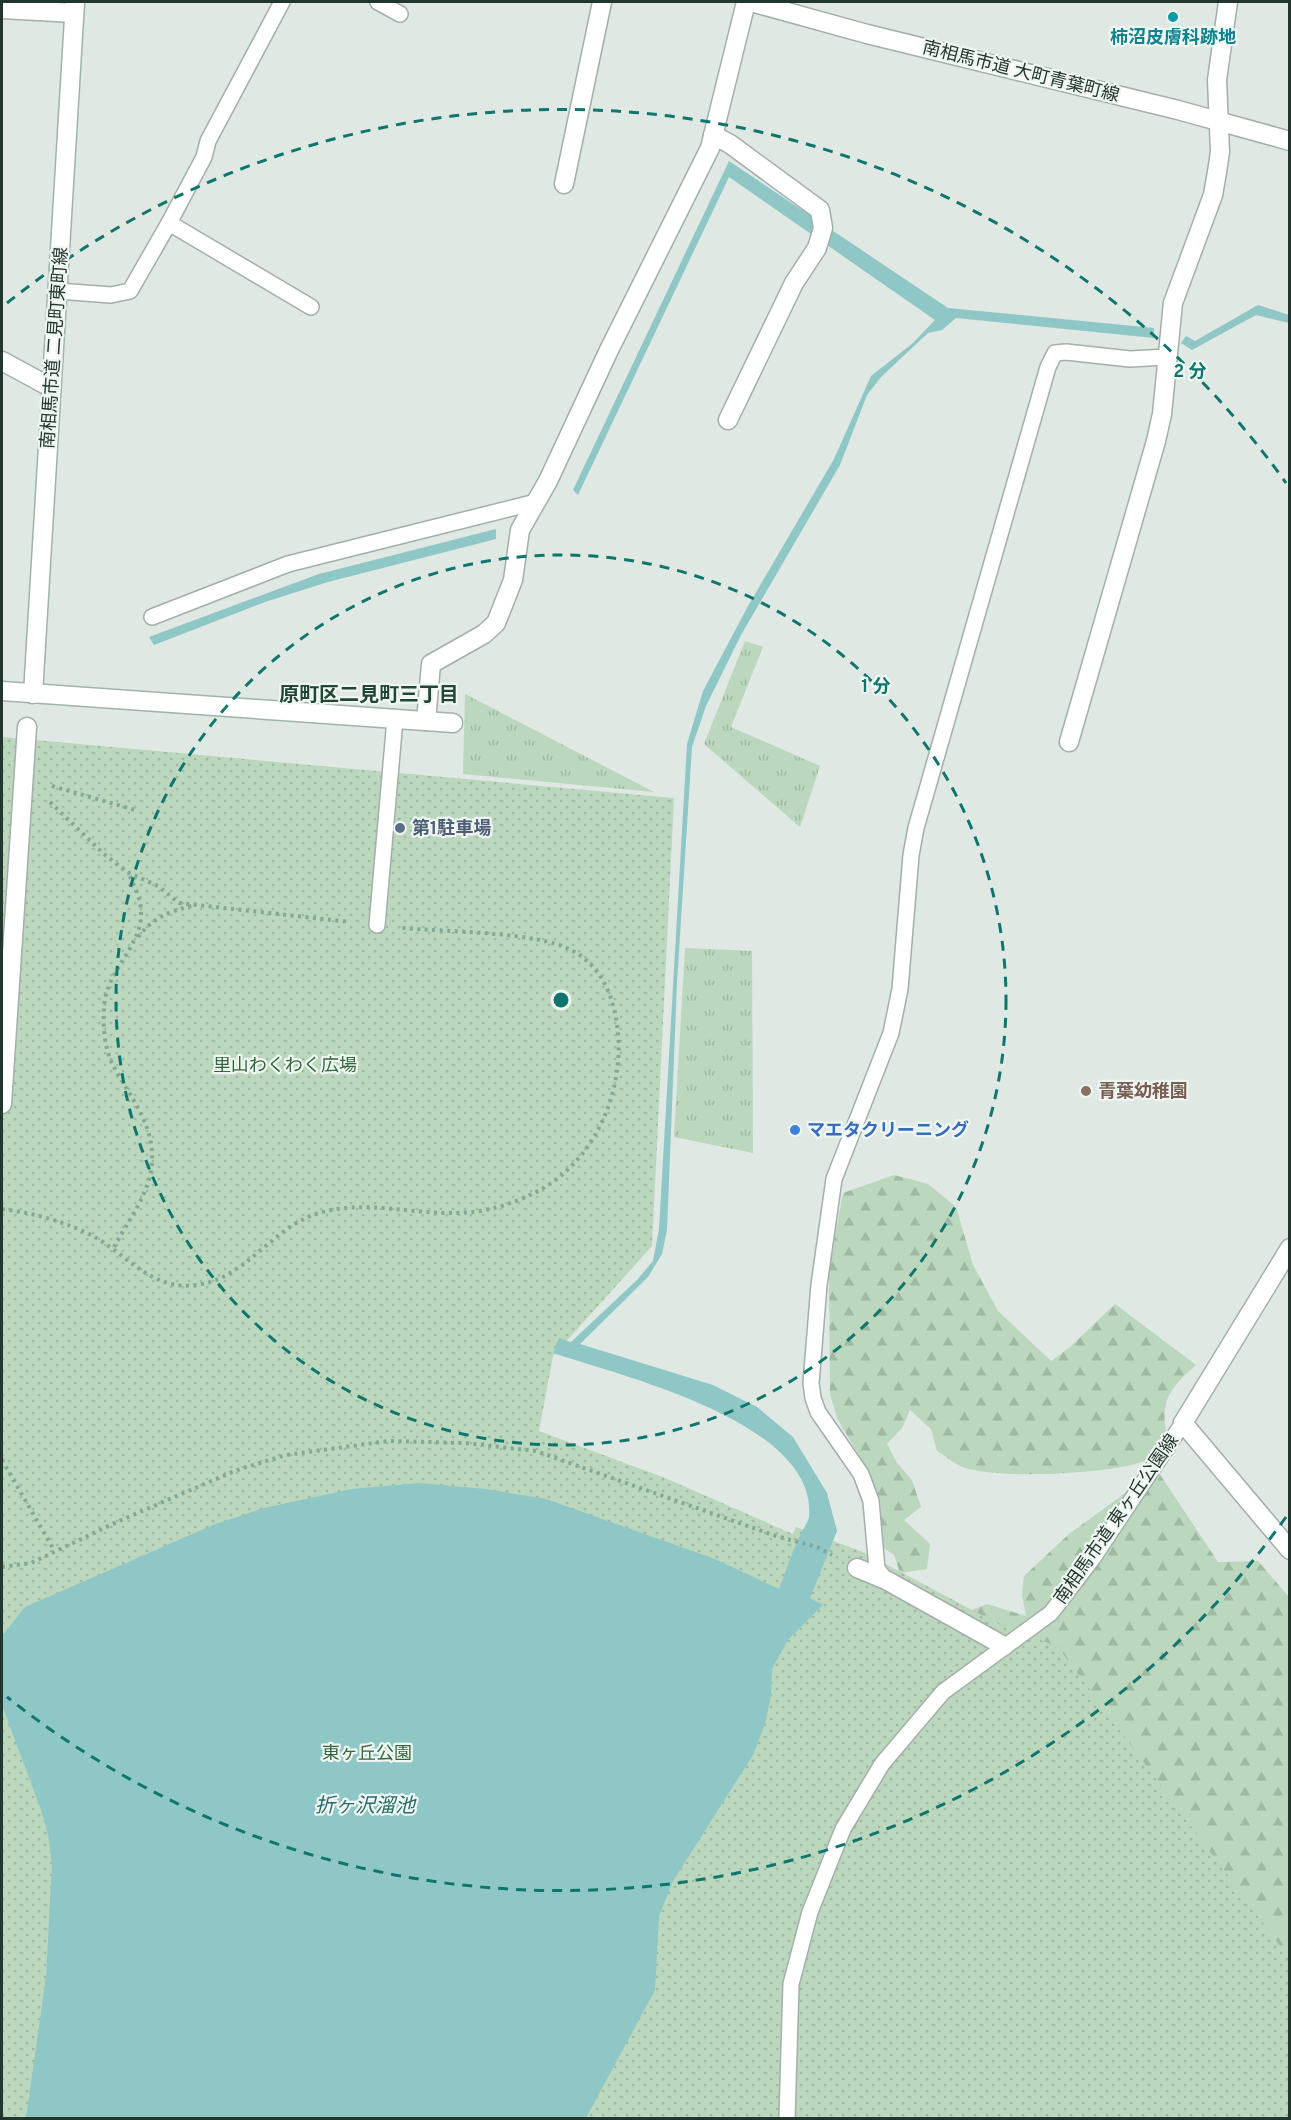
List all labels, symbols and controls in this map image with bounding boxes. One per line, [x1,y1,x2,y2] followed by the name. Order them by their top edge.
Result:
[1166,10,1180,24] marker: 柿沼皮膚科跡地
[1110,27,1236,50] place label: 柿沼皮膚科跡地
[920,37,1122,108] street label: 南相馬市道 大町青葉町線
[37,246,74,450] street label: 南相馬市道 二見町東町線
[1173,361,1207,384] text: 2 分
[861,676,891,699] text: 1 分
[279,683,459,709] district label: 原町区二見町三丁目
[412,818,491,841] place label: 第1駐車場
[393,821,407,835] marker: 第1駐車場
[551,990,571,1010] centre of rings
[213,1055,357,1078] park label: 里山わくわく広場
[1098,1081,1188,1104] place label: 青葉幼稚園
[1079,1084,1093,1098] marker: 青葉幼稚園
[807,1120,969,1143] place label: マエタクリーニング
[788,1123,802,1137] marker: マエタクリーニング
[1050,1430,1185,1609] street label: 南相馬市道 東ヶ丘公園線
[322,1743,412,1766] park label: 東ヶ丘公園
[315,1794,417,1820] water label: 折ヶ沢溜池

